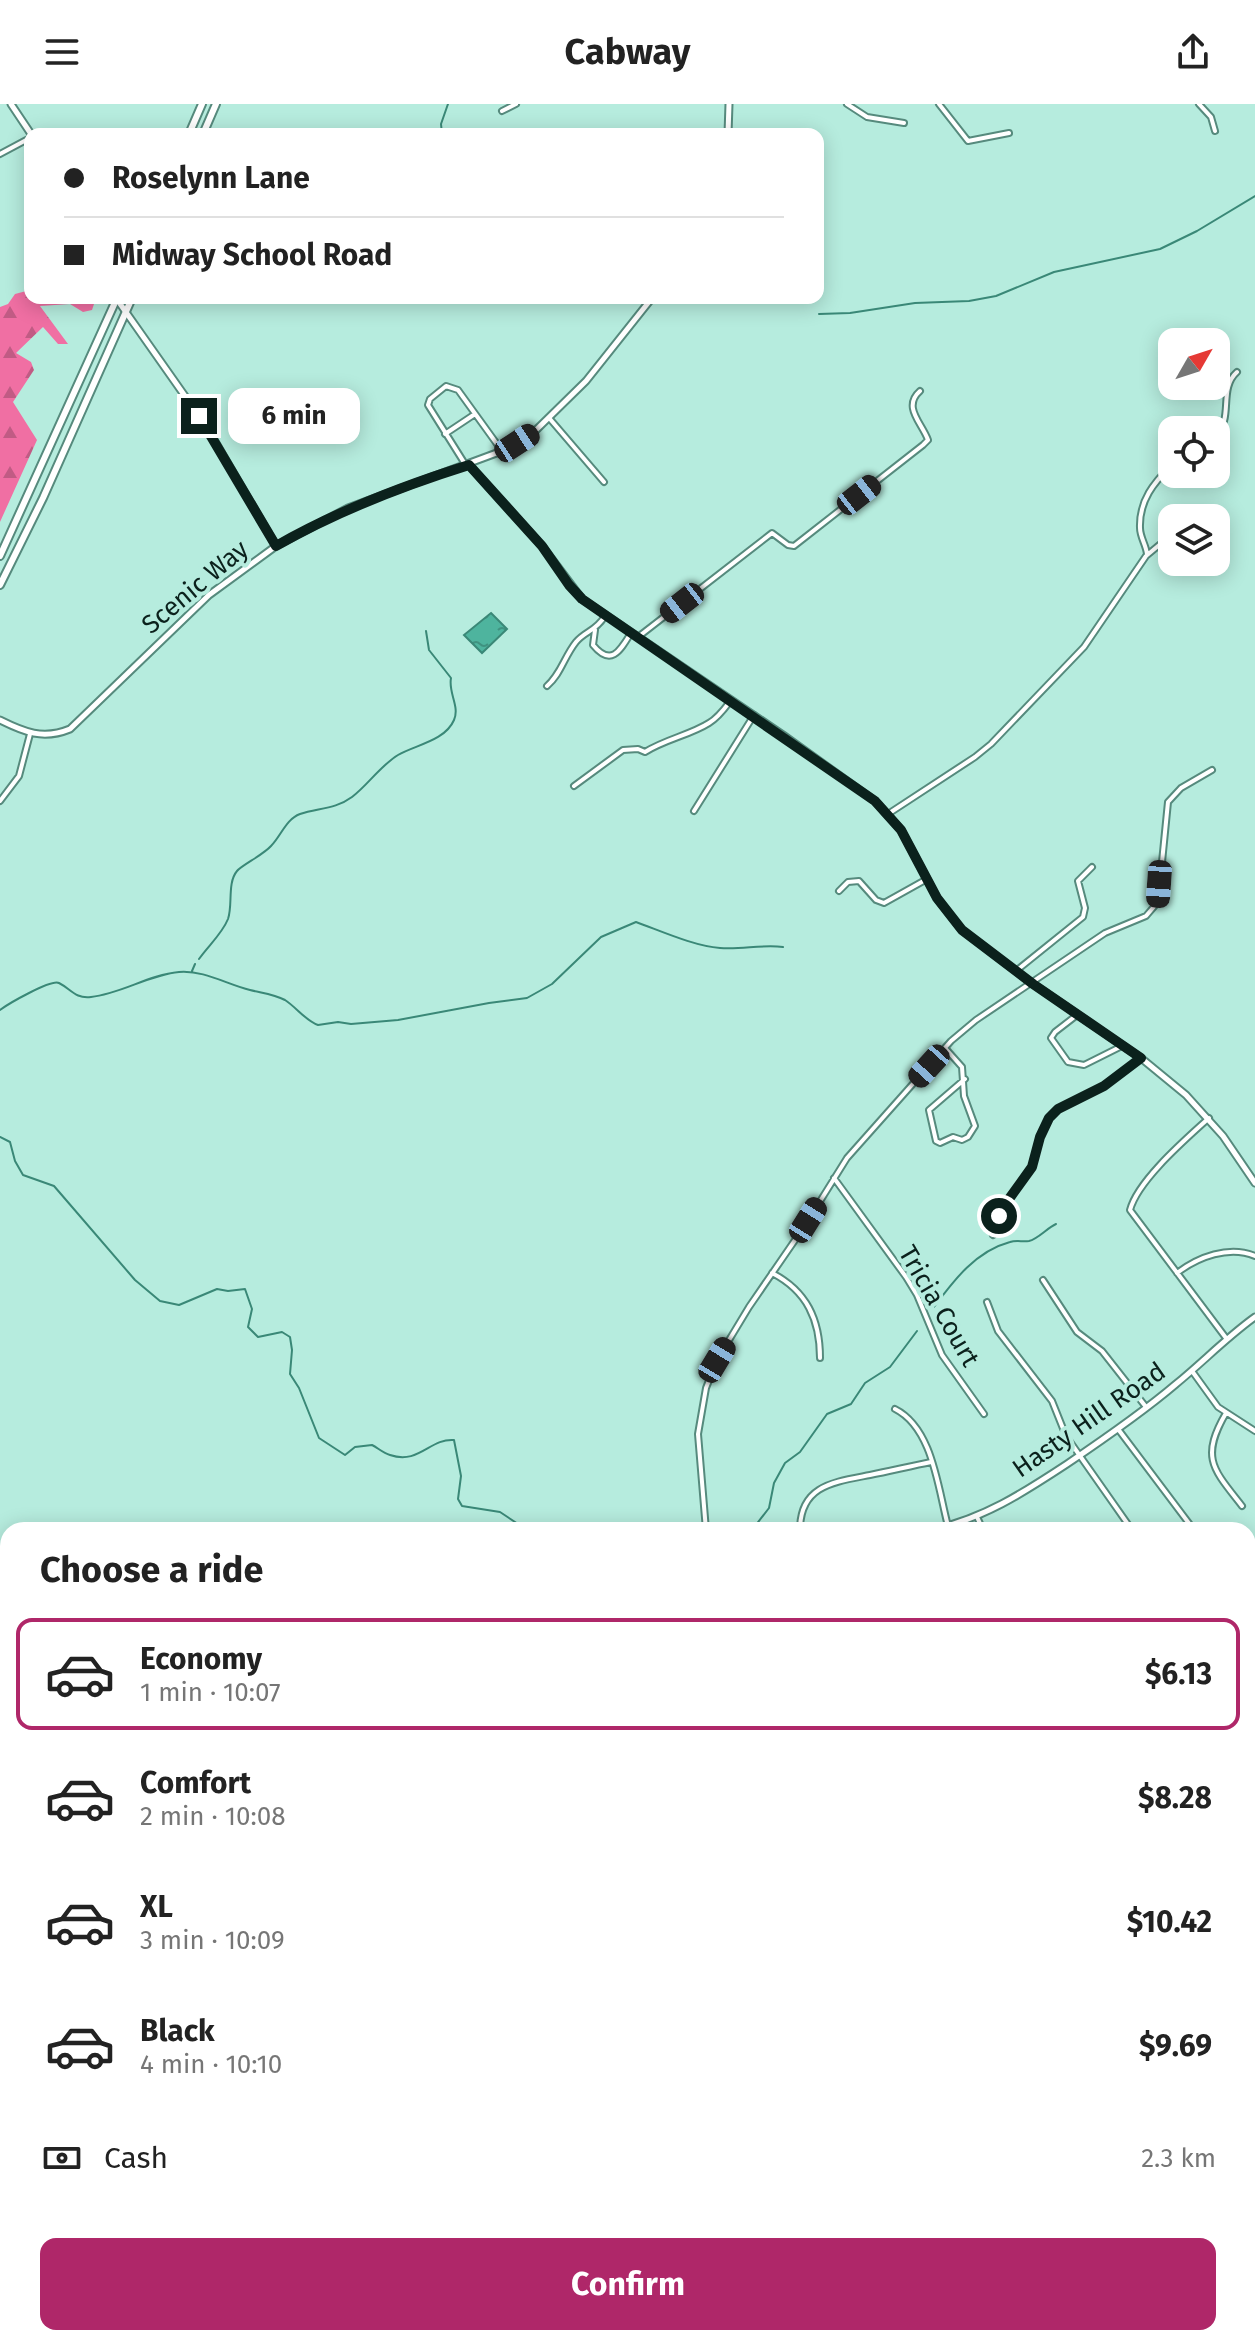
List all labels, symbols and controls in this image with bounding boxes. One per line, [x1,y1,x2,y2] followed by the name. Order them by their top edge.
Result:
[40,30,84,74] icon: menu
[565,30,690,74] text: Cabway
[1171,30,1215,74] icon: share
[112,160,310,196] text: Roselynn Lane
[112,237,392,273] text: Midway School Road
[1158,328,1230,400] north arrow
[1158,328,1230,576] map controls
[227,388,359,444] callout: 6 min
[181,398,217,434] route end
[261,400,327,431] text: 6 min
[1158,416,1230,488] button: locate
[490,420,544,466] car
[833,471,885,519] car
[1158,504,1230,576] button: layers
[135,533,255,640] street label: Scenic Way
[656,579,708,627] car
[1145,859,1173,909] car
[904,1040,954,1092] car
[785,1193,831,1247] car
[981,1198,1017,1234] route start
[892,1240,986,1373] street label: Tricia Court
[694,1333,740,1387] car
[1006,1356,1172,1484] street label: Hasty Hill Road
[40,1548,263,1592] text: Choose a ride
[44,1638,116,1710] icon: car
[140,1641,262,1677] text: Economy
[1145,1656,1212,1692] text: $6.13
[140,1677,281,1708] text: 1 min · 10:07
[44,1762,116,1834] icon: car
[140,1765,251,1801] text: Comfort
[1138,1780,1212,1816] text: $8.28
[140,1801,285,1832] text: 2 min · 10:08
[44,1886,116,1958] icon: car
[140,1889,173,1925] text: XL
[1127,1904,1212,1940] text: $10.42
[140,1925,285,1956] text: 3 min · 10:09
[44,2010,116,2082] icon: car
[140,2013,215,2049] text: Black
[1139,2028,1212,2064] text: $9.69
[140,2049,282,2080] text: 4 min · 10:10
[40,2136,84,2180] icon: cash
[104,2140,168,2176] text: Cash
[1141,2143,1216,2174] text: 2.3 km
[40,2238,1216,2330] button: Confirm

